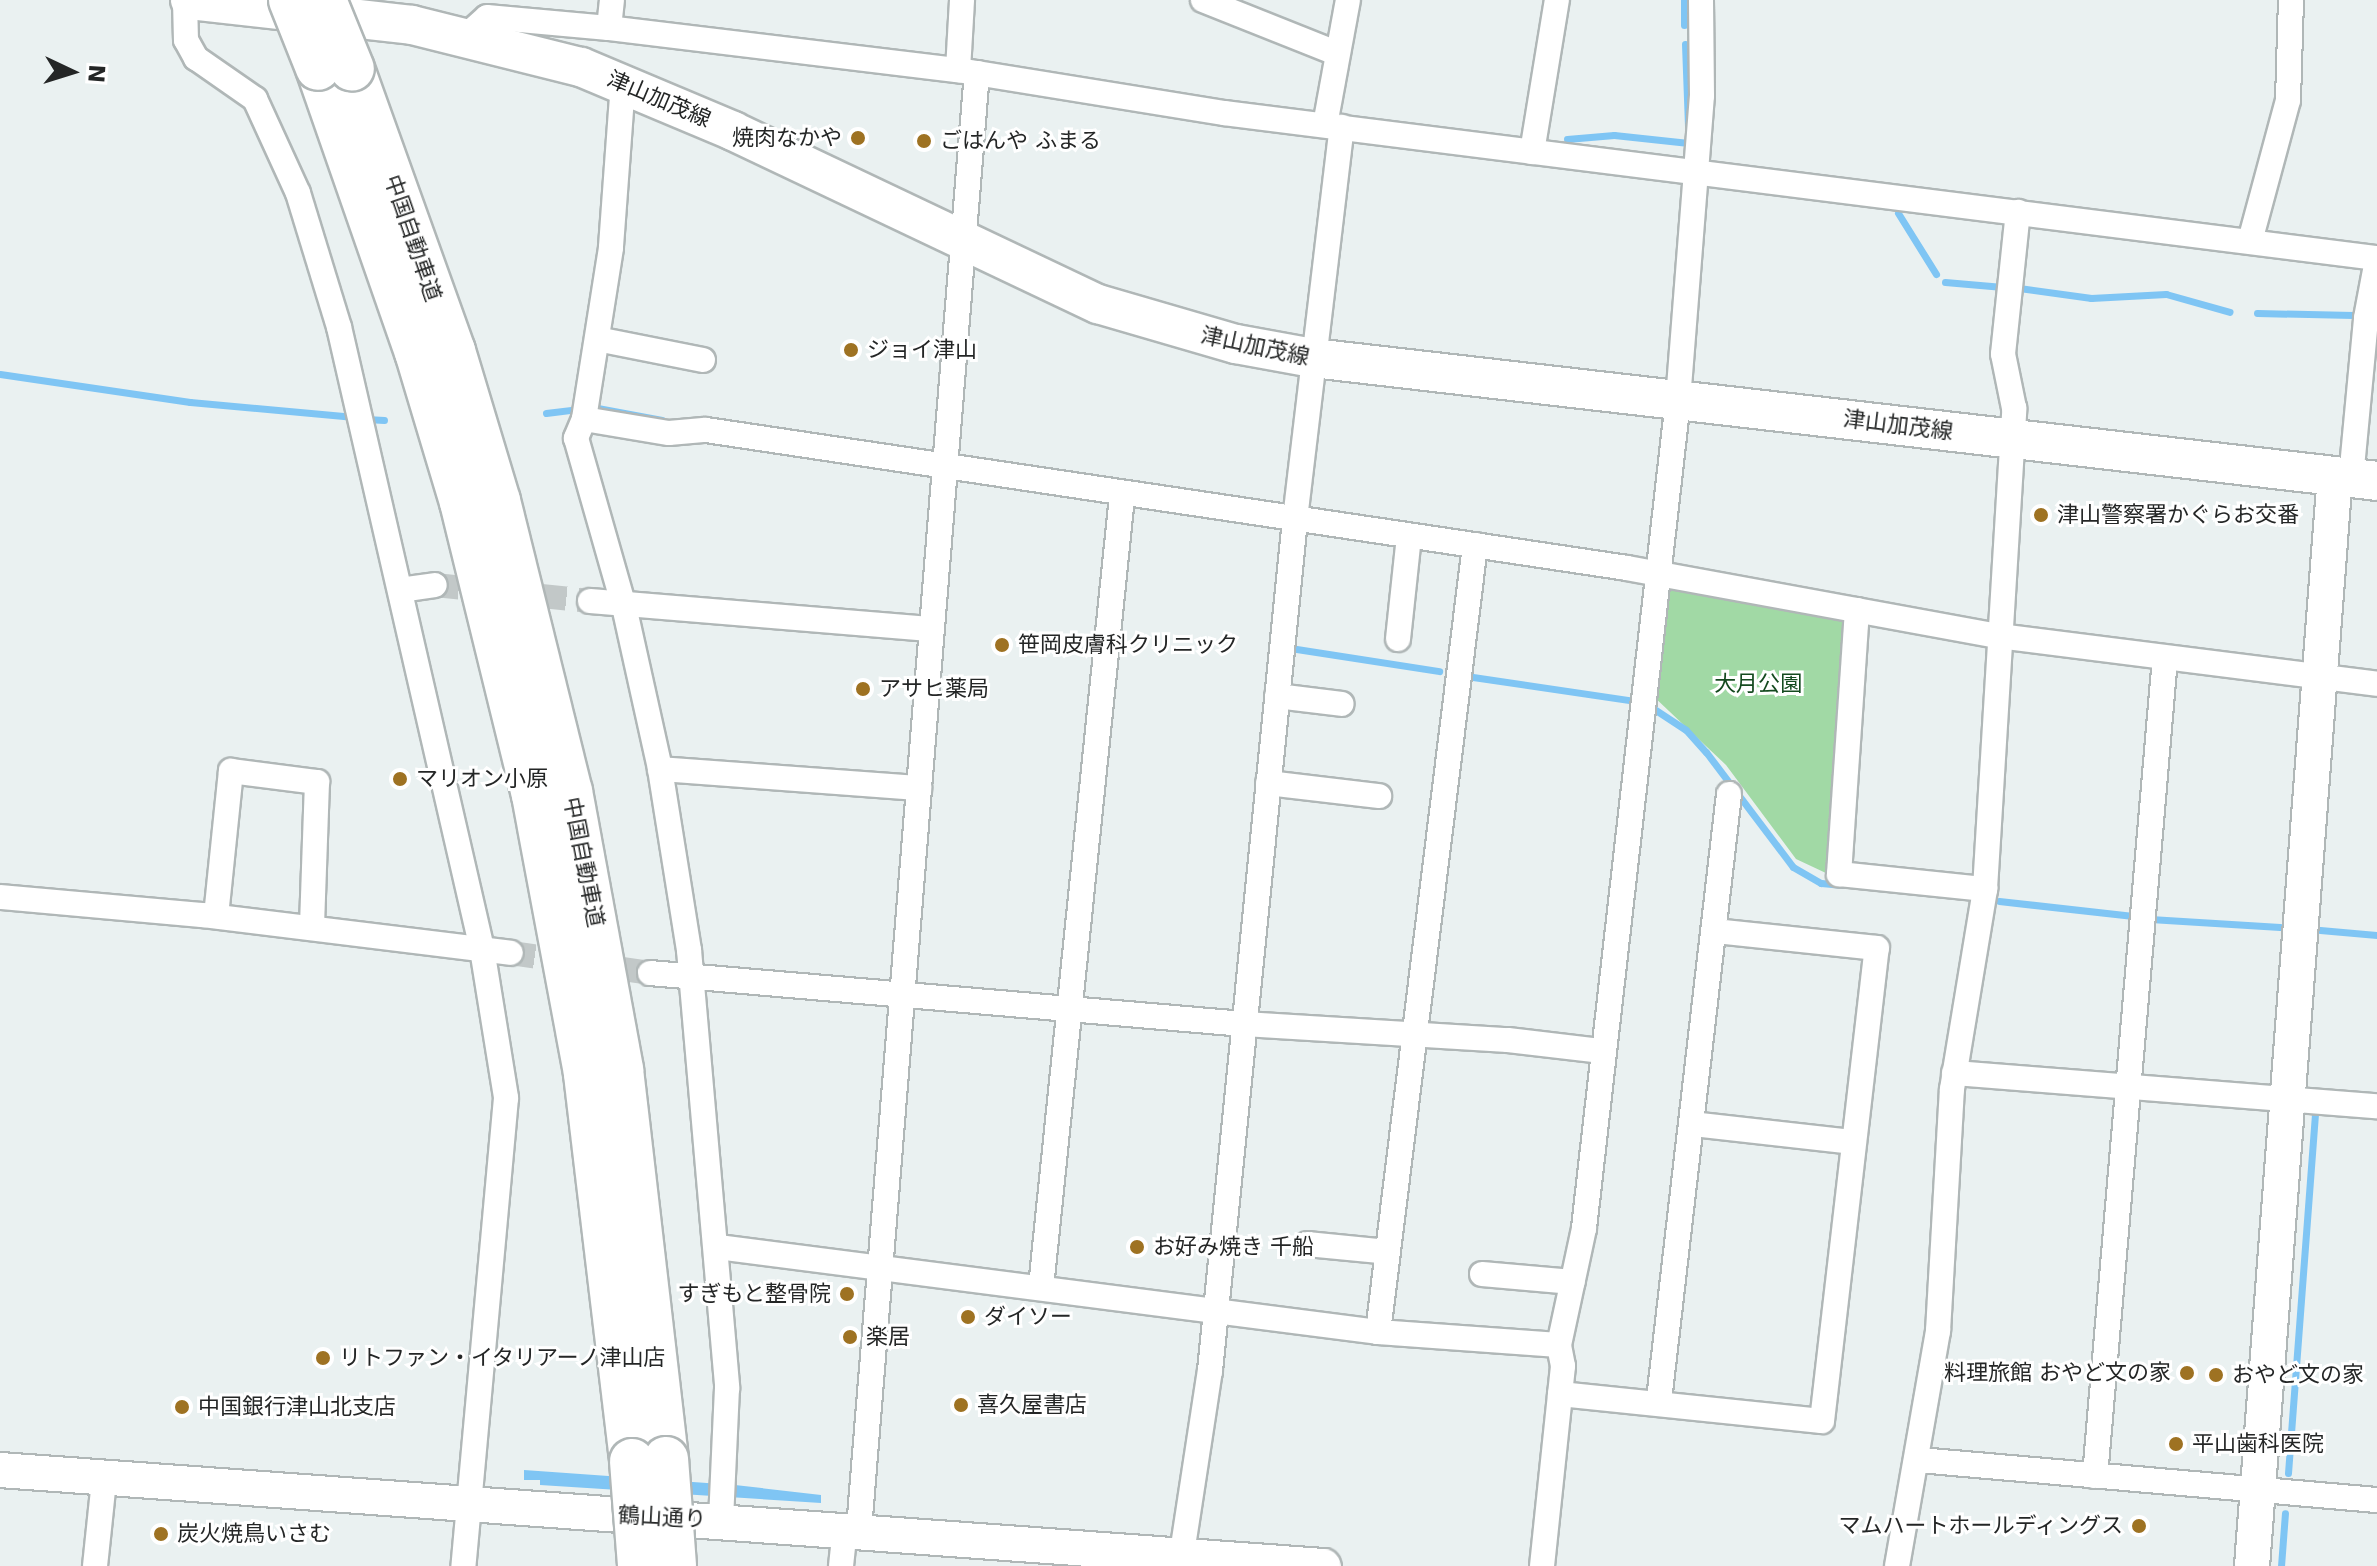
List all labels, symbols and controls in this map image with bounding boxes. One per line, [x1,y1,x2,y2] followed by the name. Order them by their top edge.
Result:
[32,32,112,112] north arrow
[83,64,110,84] text: N
[603,65,715,133] street label: 津山加茂線
[732,125,842,151] place label: 焼肉なかや
[940,128,1101,154] place label: ごはんや ふまる
[849,129,867,147] marker: 焼肉なかや
[915,132,933,150] marker: ごはんや ふまる
[379,171,447,305] street label: 中国自動車道
[1198,322,1312,370] street label: 津山加茂線
[867,337,977,363] place label: ジョイ津山
[842,341,860,359] marker: ジョイ津山
[1842,405,1954,445] street label: 津山加茂線
[2057,502,2299,528] place label: 津山警察署かぐらお交番
[2032,506,2050,524] marker: 津山警察署かぐらお交番
[1018,632,1238,658] place label: 笹岡皮膚科クリニック
[993,636,1011,654] marker: 笹岡皮膚科クリニック
[1714,671,1802,697] park label: 大月公園
[879,676,989,702] place label: アサヒ薬局
[854,680,872,698] marker: アサヒ薬局
[416,766,548,792] place label: マリオン小原
[391,770,409,788] marker: マリオン小原
[558,795,610,929] street label: 中国自動車道
[1153,1234,1314,1260] place label: お好み焼き 千船
[1128,1238,1146,1256] marker: お好み焼き 千船
[677,1281,831,1307] place label: すぎもと整骨院
[838,1285,856,1303] marker: すぎもと整骨院
[984,1304,1072,1330] place label: ダイソー
[959,1308,977,1326] marker: ダイソー
[866,1324,910,1350] place label: 楽居
[841,1328,859,1346] marker: 楽居
[339,1345,668,1371] place label: リトファン・イタリアーノ津山店
[314,1349,332,1367] marker: リトファン・イタリアーノ津山店
[1944,1360,2171,1386] place label: 料理旅館 おやど文の家
[2232,1362,2364,1388] place label: おやど文の家
[2178,1364,2196,1382] marker: 料理旅館 おやど文の家
[2207,1366,2225,1384] marker: おやど文の家
[977,1392,1087,1418] place label: 喜久屋書店
[198,1394,396,1420] place label: 中国銀行津山北支店
[952,1396,970,1414] marker: 喜久屋書店
[173,1398,191,1416] marker: 中国銀行津山北支店
[2192,1431,2324,1457] place label: 平山歯科医院
[2167,1435,2185,1453] marker: 平山歯科医院
[617,1502,707,1532] street label: 鶴山通り
[1837,1513,2123,1539] place label: マムハートホールディングス
[2130,1517,2148,1535] marker: マムハートホールディングス
[177,1521,331,1547] place label: 炭火焼鳥いさむ
[152,1525,170,1543] marker: 炭火焼鳥いさむ

